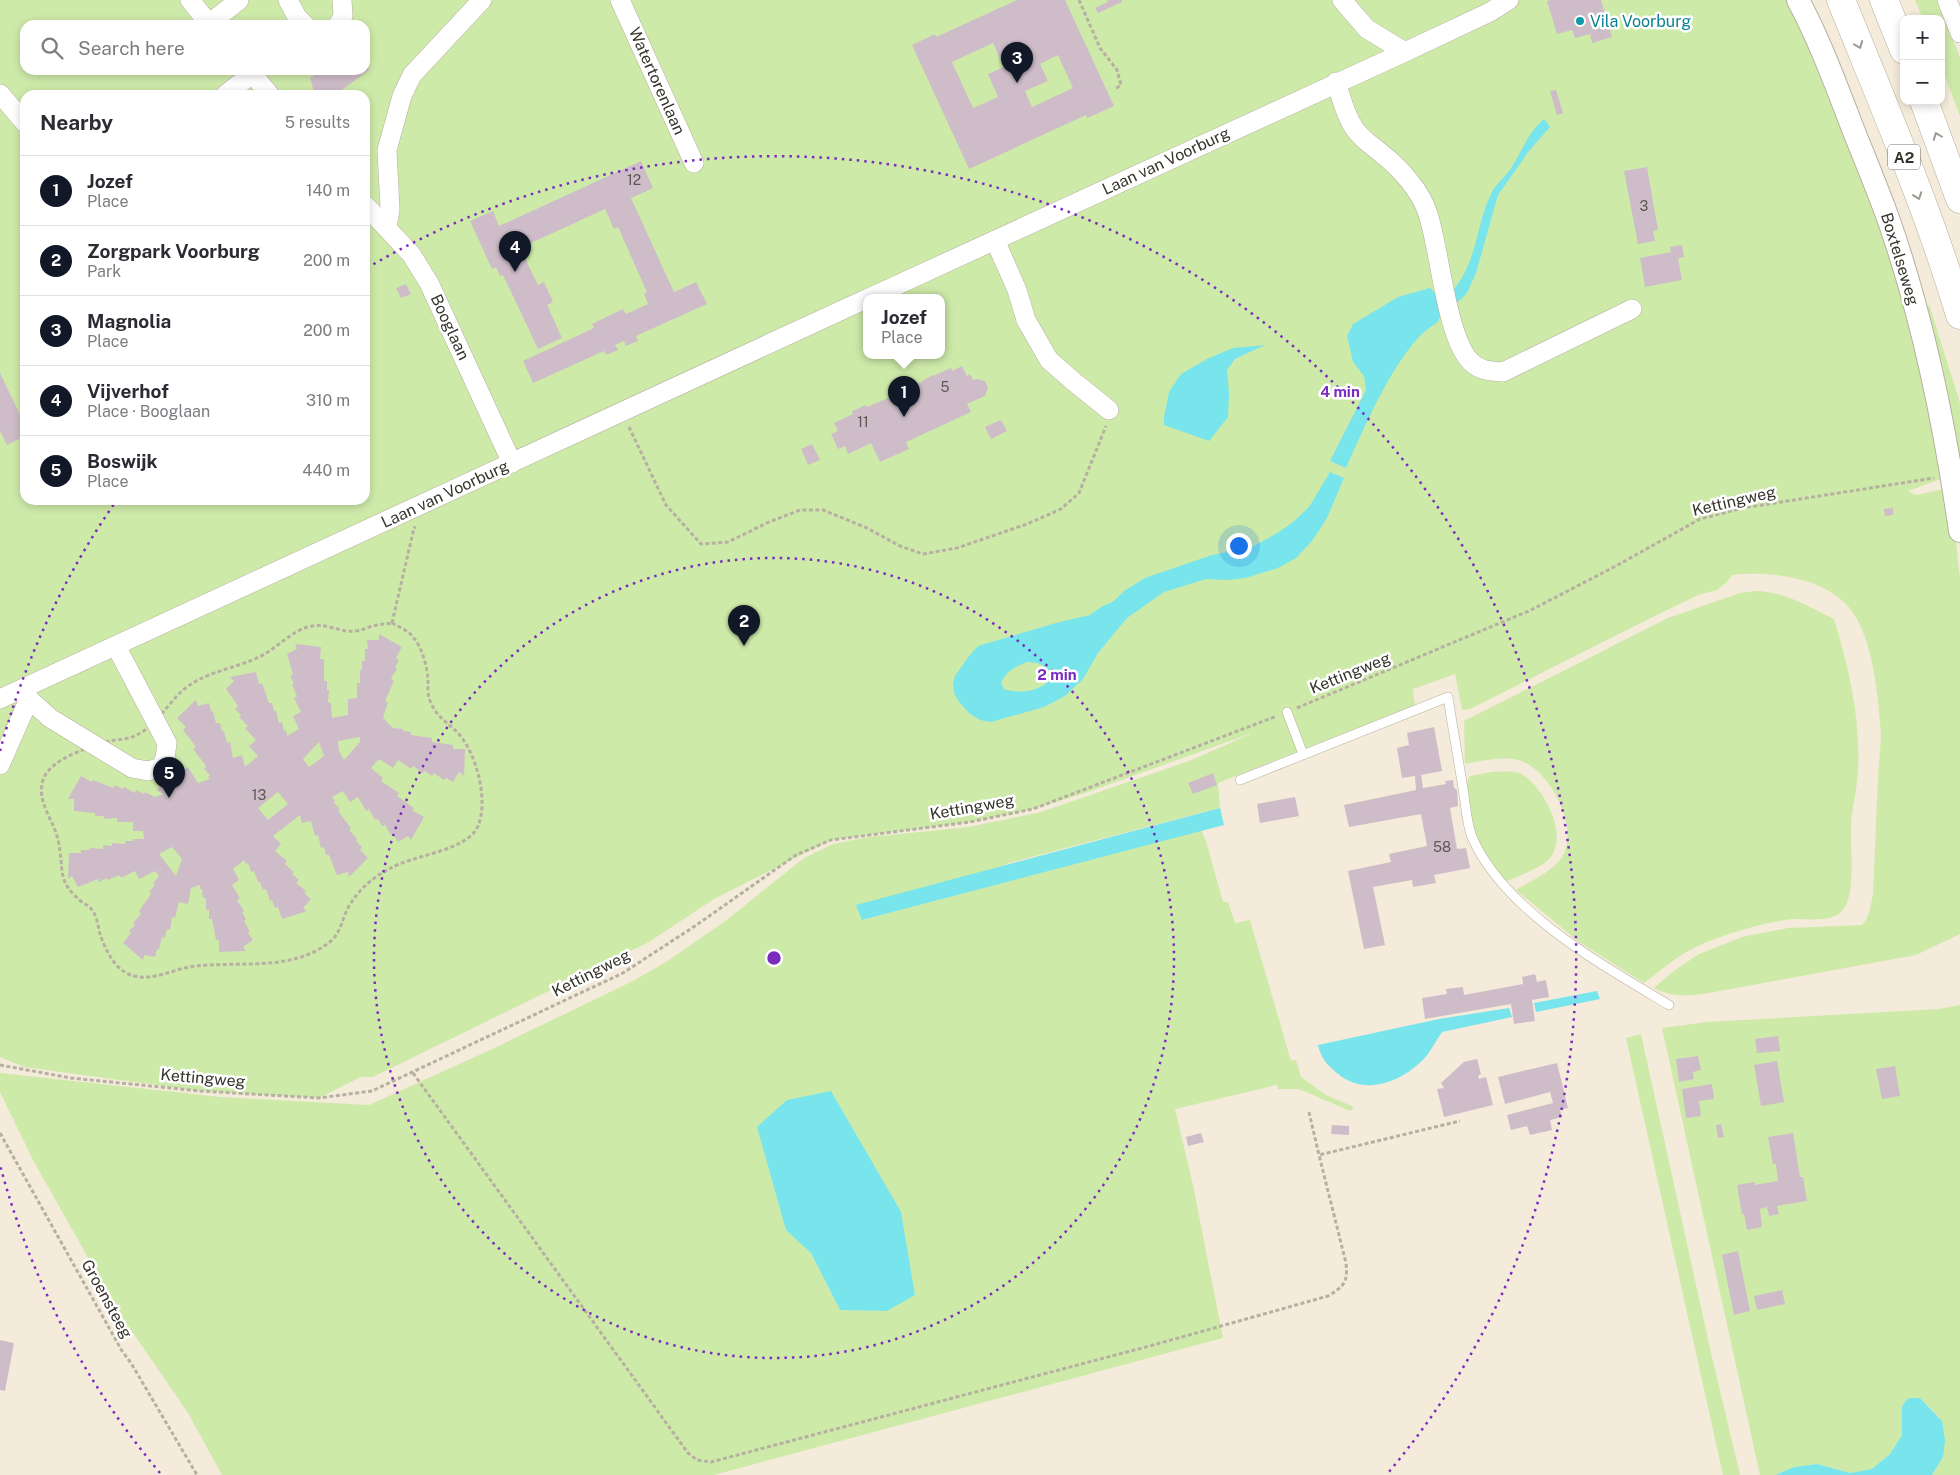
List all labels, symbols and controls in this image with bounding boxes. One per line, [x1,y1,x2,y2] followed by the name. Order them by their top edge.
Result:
[1590,12,1691,31] place label: Vila Voorburg
[1574,15,1586,27] marker: Vila Voorburg
[1900,15,1945,105] map controls
[1900,15,1945,60] button: +
[20,20,370,75] search box
[625,24,689,138] street label: Watertorenlaan
[38,34,66,62] icon: search
[78,37,185,59] text: Search here
[1853,40,1863,49] one-way arrow
[1001,42,1033,83] pin: 3
[1900,60,1945,105] button: −
[40,110,113,135] text: Nearby
[285,113,350,132] text: 5 results
[1099,123,1233,199] street label: Laan van Voorburg
[1933,133,1943,141] one-way arrow
[1888,144,1920,170] road number: A2
[87,170,133,192] text: Jozef
[627,172,641,188] house number: 12
[53,181,59,200] text: 1
[306,181,350,200] text: 140 m
[87,192,129,211] text: Place
[1912,192,1922,200] one-way arrow
[1640,198,1649,214] house number: 3
[1877,210,1923,308] street label: Boxtelseweg
[499,231,531,272] pin: 4
[87,240,260,262] text: Zorgpark Voorburg
[51,251,61,270] text: 2
[303,251,350,270] text: 200 m
[87,262,121,281] text: Park
[427,291,473,363] street label: Booglaan
[863,294,945,359] popup
[881,306,927,328] text: Jozef
[87,310,171,332] text: Magnolia
[51,321,61,340] text: 3
[303,321,350,340] text: 200 m
[881,328,923,347] text: Place
[87,332,129,351] text: Place
[888,376,920,417] pin: 1
[941,379,950,395] house number: 5
[87,380,169,402] text: Vijverhof
[1320,383,1360,400] text: 4 min
[51,391,61,410] text: 4
[306,391,350,410] text: 310 m
[87,402,210,421] text: Place · Booglaan
[857,414,869,430] house number: 11
[87,450,158,472] text: Boswijk
[378,456,512,532] street label: Laan van Voorburg
[51,461,61,480] text: 5
[302,461,350,480] text: 440 m
[87,472,129,491] text: Place
[1690,482,1778,520] street label: Kettingweg
[1226,533,1252,559] your location
[728,605,760,646] pin: 2
[1307,648,1393,698] street label: Kettingweg
[1037,666,1077,683] text: 2 min
[153,757,185,798] pin: 5
[252,787,266,803] house number: 13
[928,790,1016,824] street label: Kettingweg
[1433,839,1451,855] house number: 58
[549,945,633,1001] street label: Kettingweg
[765,949,783,967] centre of rings
[160,1065,246,1091] street label: Kettingweg
[78,1256,136,1342] street label: Groensteeg

